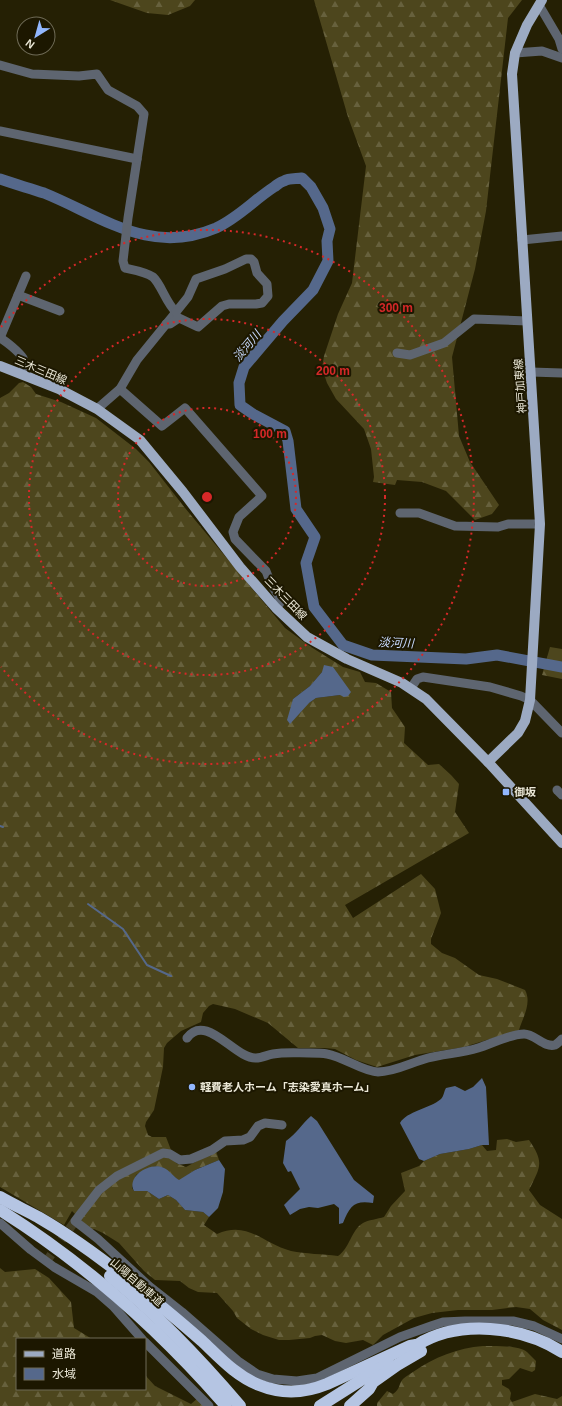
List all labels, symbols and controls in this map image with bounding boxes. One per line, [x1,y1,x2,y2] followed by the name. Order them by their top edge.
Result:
[16,16,56,56] north arrow
[23,37,37,51] text: N
[379,301,413,315] text: 300 m
[230,326,265,364] water label: 淡河川
[13,354,69,386] street label: 三木三田線
[512,358,528,414] street label: 神戸加東線
[316,364,350,378] text: 200 m
[253,427,287,441] text: 100 m
[200,490,214,504] centre of rings
[263,574,309,622] street label: 三木三田線
[378,635,416,651] water label: 淡河川
[514,786,536,798] place label: 御坂
[501,787,511,797] marker: 御坂
[200,1081,375,1093] place label: 軽費老人ホーム「志染愛真ホーム」
[187,1082,197,1092] marker: 軽費老人ホーム「志染愛真ホーム」
[108,1256,166,1308] street label: 山陽自動車道
[16,1338,146,1390] legend
[52,1347,76,1361] text: 道路
[52,1367,76,1381] text: 水域

